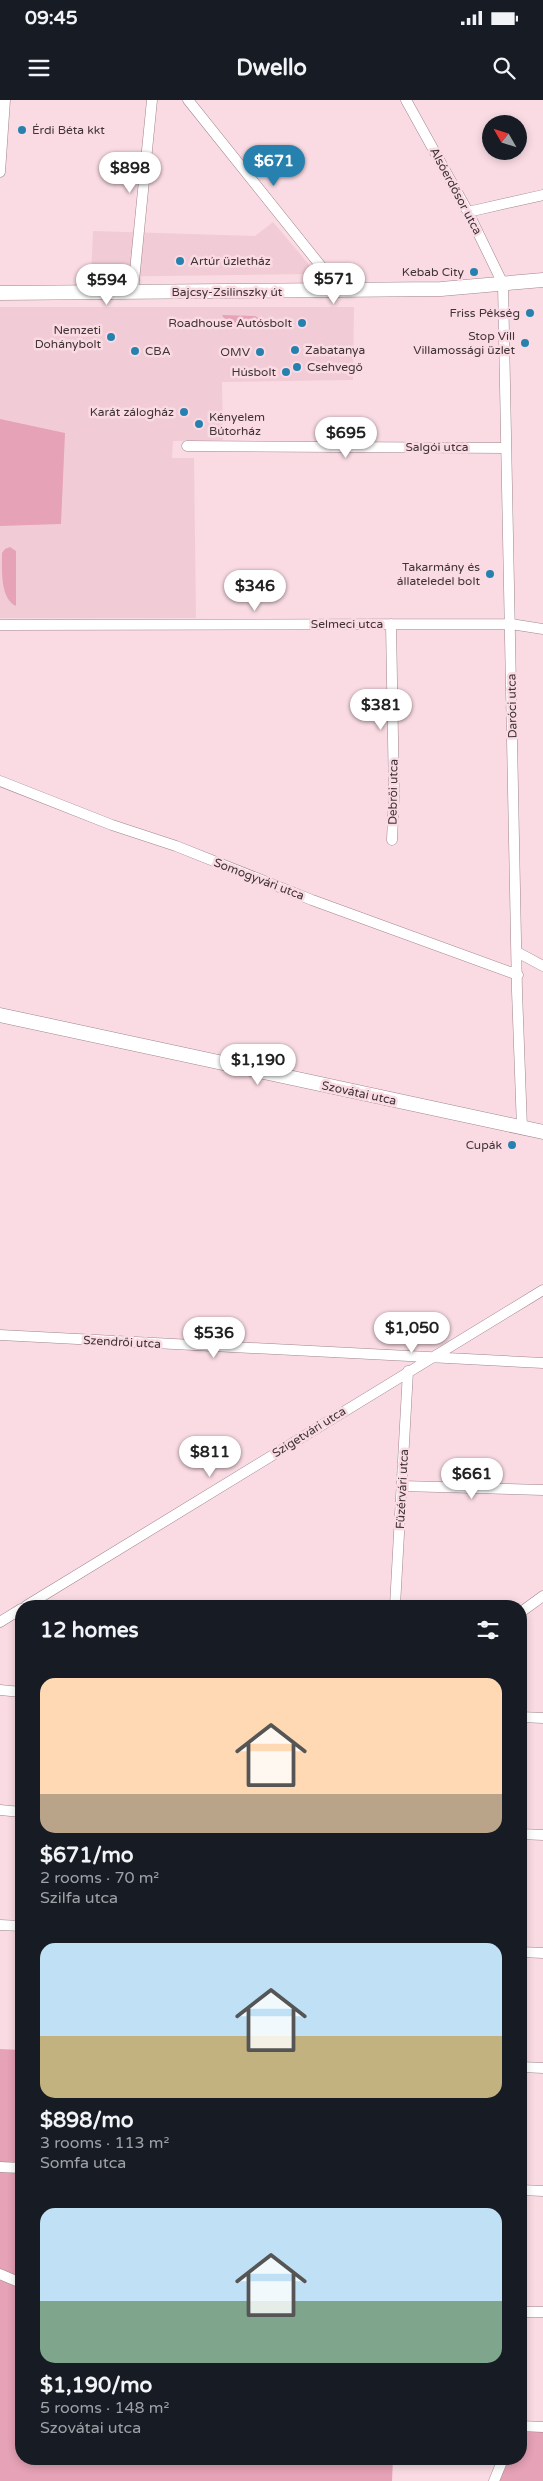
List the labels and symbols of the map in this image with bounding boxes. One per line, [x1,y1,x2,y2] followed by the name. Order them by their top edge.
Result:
[482,115,528,160] north arrow
[32,123,105,137] place label: Érdi Béta kkt
[16,124,28,136] marker: Érdi Béta kkt
[244,144,304,187] pin: $671
[427,145,485,237] street label: Alsóerdősor utca
[100,152,160,194] pin: $898
[190,254,271,268] place label: Artúr üzletház
[174,255,186,267] marker: Artúr üzletház
[304,262,364,305] pin: $571
[77,264,137,306] pin: $594
[402,265,465,279] place label: Kebab City
[468,266,480,278] marker: Kebab City
[172,285,283,299] street label: Bajcsy-Zsilinszky út
[450,306,520,320] place label: Friss Pékség
[524,307,536,319] marker: Friss Pékség
[168,316,292,330] place label: Roadhouse Autósbolt
[296,317,308,329] marker: Roadhouse Autósbolt
[35,323,101,351] place label: Nemzeti Dohánybolt
[413,329,515,357] place label: Stop Vill Villamossági üzlet
[105,331,117,343] marker: Nemzeti Dohánybolt
[519,337,531,349] marker: Stop Vill Villamossági üzlet
[305,343,365,357] place label: Zabatanya
[145,344,171,358] place label: CBA
[289,344,301,356] marker: Zabatanya
[129,345,141,357] marker: CBA
[220,345,251,359] place label: OMV
[254,346,266,358] marker: OMV
[307,360,363,374] place label: Csehvegő
[291,361,303,373] marker: Csehvegő
[232,365,276,379] place label: Húsbolt
[280,366,292,378] marker: Húsbolt
[90,405,174,419] place label: Karát zálogház
[178,406,190,418] marker: Karát zálogház
[209,410,265,438] place label: Kényelem Bútorház
[316,416,376,459] pin: $695
[193,418,205,430] marker: Kényelem Bútorház
[405,440,469,454] street label: Salgói utca
[397,560,480,588] place label: Takarmány és állateledel bolt
[484,568,496,580] marker: Takarmány és állateledel bolt
[225,570,285,612] pin: $346
[311,617,383,631] street label: Selmeci utca
[504,673,520,739] street label: Daróci utca
[351,688,411,731] pin: $381
[385,759,401,825] street label: Debrői utca
[212,855,306,903] street label: Somogyvári utca
[217,1044,299,1086] pin: $1,190
[320,1078,398,1108] street label: Szovátai utca
[466,1138,502,1152] place label: Cupák
[506,1139,518,1151] marker: Cupák
[371,1312,453,1354] pin: $1,050
[184,1316,244,1359] pin: $536
[83,1333,161,1351] street label: Szendrői utca
[270,1404,348,1460] street label: Szigetvári utca
[180,1436,240,1478] pin: $811
[393,1449,411,1529] street label: Füzérvári utca
[442,1458,502,1500] pin: $661

